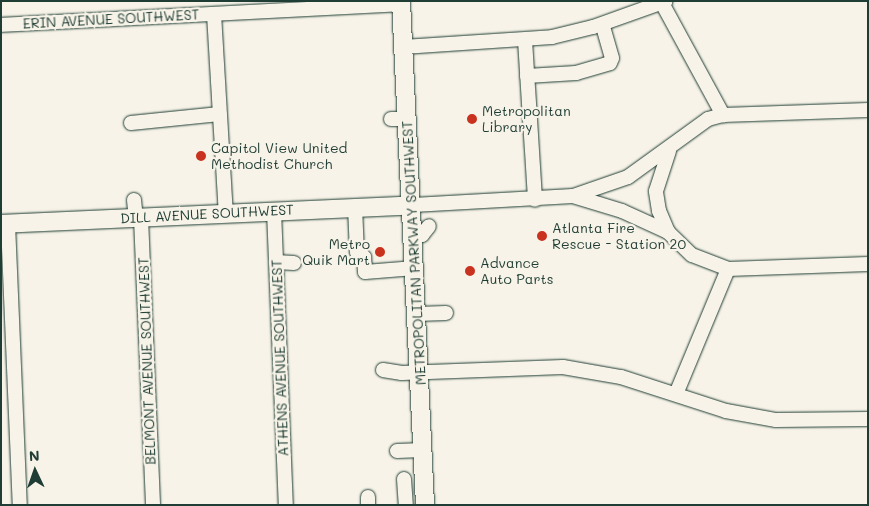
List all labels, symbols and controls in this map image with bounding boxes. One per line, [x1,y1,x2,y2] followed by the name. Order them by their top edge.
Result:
[22,6,200,32] street label: ERIN AVENUE SOUTHWEST
[482,103,571,136] place label: Metropolitan Library
[466,113,478,125] marker: Metropolitan Library
[399,120,429,386] street label: METROPOLITAN PARKWAY SOUTHWEST
[211,140,347,172] place label: Capitol View United Methodist Church
[195,150,207,162] marker: Capitol View United Methodist Church
[120,201,294,227] street label: DILL AVENUE SOUTHWEST
[552,220,686,252] place label: Atlanta Fire Rescue - Station 20
[536,230,548,242] marker: Atlanta Fire Rescue - Station 20
[302,236,370,268] place label: Metro Quik Mart
[374,246,386,258] marker: Metro Quik Mart
[480,255,554,288] place label: Advance Auto Parts
[135,257,159,465] street label: BELMONT AVENUE SOUTHWEST
[268,259,292,457] street label: ATHENS AVENUE SOUTHWEST
[464,265,476,277] marker: Advance Auto Parts
[10,446,60,496] north arrow
[28,446,40,465] text: N

